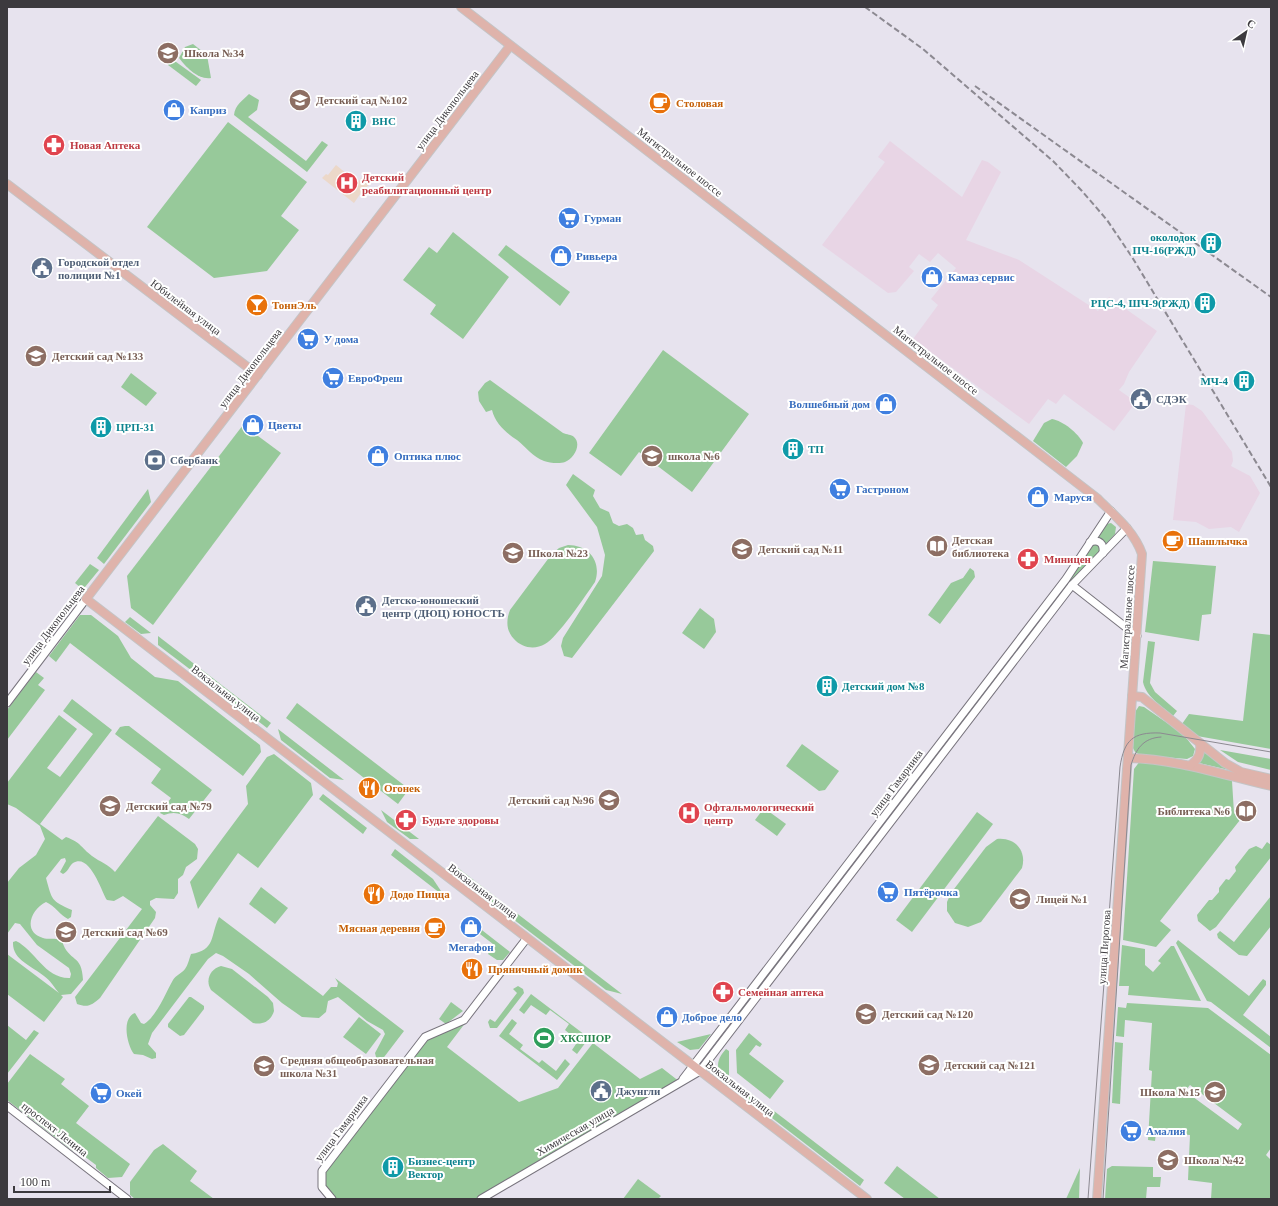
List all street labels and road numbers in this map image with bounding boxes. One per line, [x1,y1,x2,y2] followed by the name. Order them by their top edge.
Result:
[413,68,481,152] street label: улица Дикопольцева
[635,125,725,199] street label: Магистральное шоссе
[149,277,224,337] street label: Юбилейная улица
[891,323,981,397] street label: Магистральное шоссе
[216,326,284,410] street label: улица Дикопольцева
[1117,565,1137,669] street label: Магистральное шоссе
[19,583,87,667] street label: улица Дикопольцева
[189,663,263,724] street label: Вокзальная улица
[867,747,925,819] street label: улица Гамарника
[446,861,520,921] street label: Вокзальная улица
[1095,909,1113,985] street label: улица Пирогова
[703,1058,777,1119] street label: Вокзальная улица
[312,1092,370,1164] street label: улица Гамарника
[20,1100,90,1159] street label: проспект Ленина
[534,1104,616,1158] street label: Химическая улица

